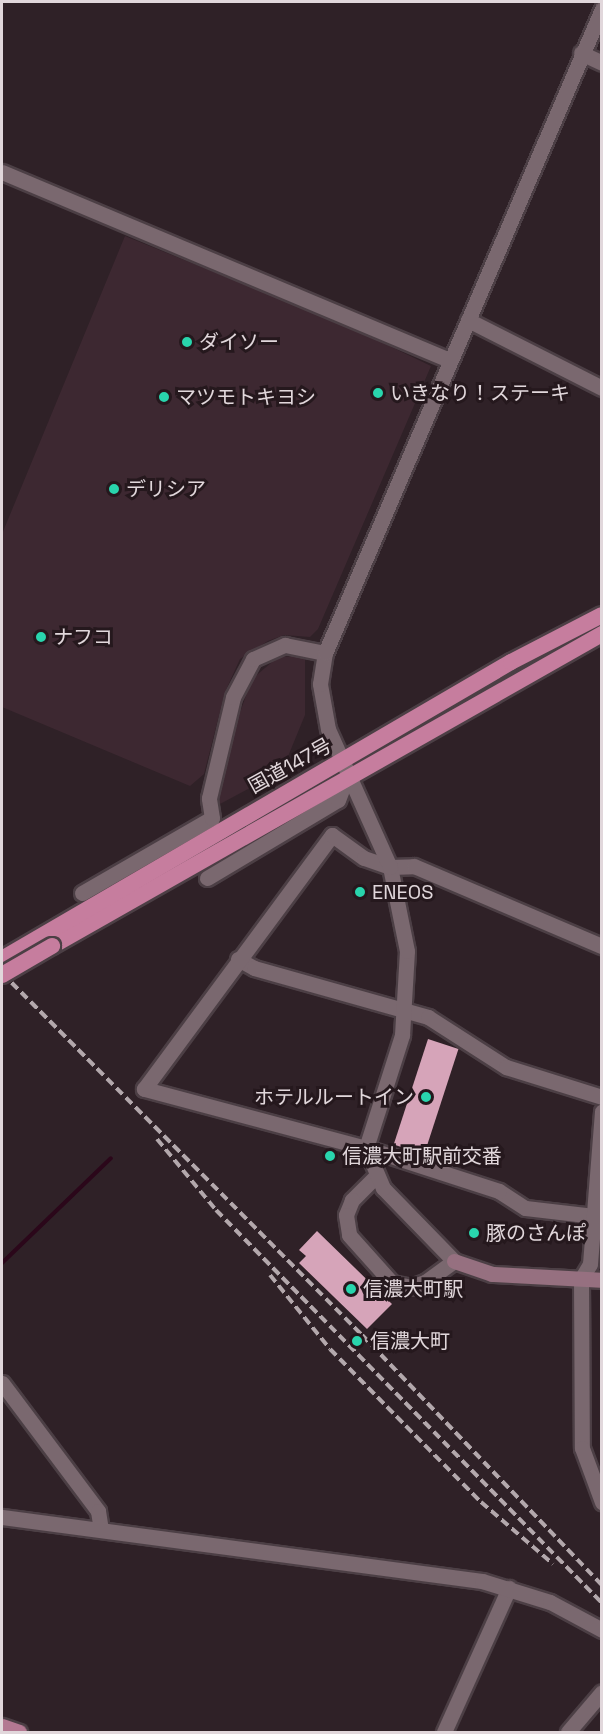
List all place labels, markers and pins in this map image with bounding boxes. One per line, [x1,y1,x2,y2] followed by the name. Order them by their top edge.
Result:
[199,330,279,354] place label: ダイソー
[180,335,194,349] marker: ダイソー
[390,381,570,405] place label: いきなり！ステーキ
[176,385,316,409] place label: マツモトキヨシ
[371,386,385,400] marker: いきなり！ステーキ
[157,390,171,404] marker: マツモトキヨシ
[126,477,206,501] place label: デリシア
[107,482,121,496] marker: デリシア
[53,625,113,649] place label: ナフコ
[34,630,48,644] marker: ナフコ
[372,880,433,904] place label: ENEOS
[353,885,367,899] marker: ENEOS
[254,1085,414,1109] place label: ホテルルートイン
[419,1090,433,1104] marker: ホテルルートイン
[342,1144,502,1168] place label: 信濃大町駅前交番
[323,1149,337,1163] marker: 信濃大町駅前交番
[486,1221,586,1245] place label: 豚のさんぽ
[467,1226,481,1240] marker: 豚のさんぽ
[363,1277,463,1301] place label: 信濃大町駅
[344,1282,358,1296] marker: 信濃大町駅
[370,1329,450,1353] place label: 信濃大町
[348,1332,366,1350] marker: 信濃大町

